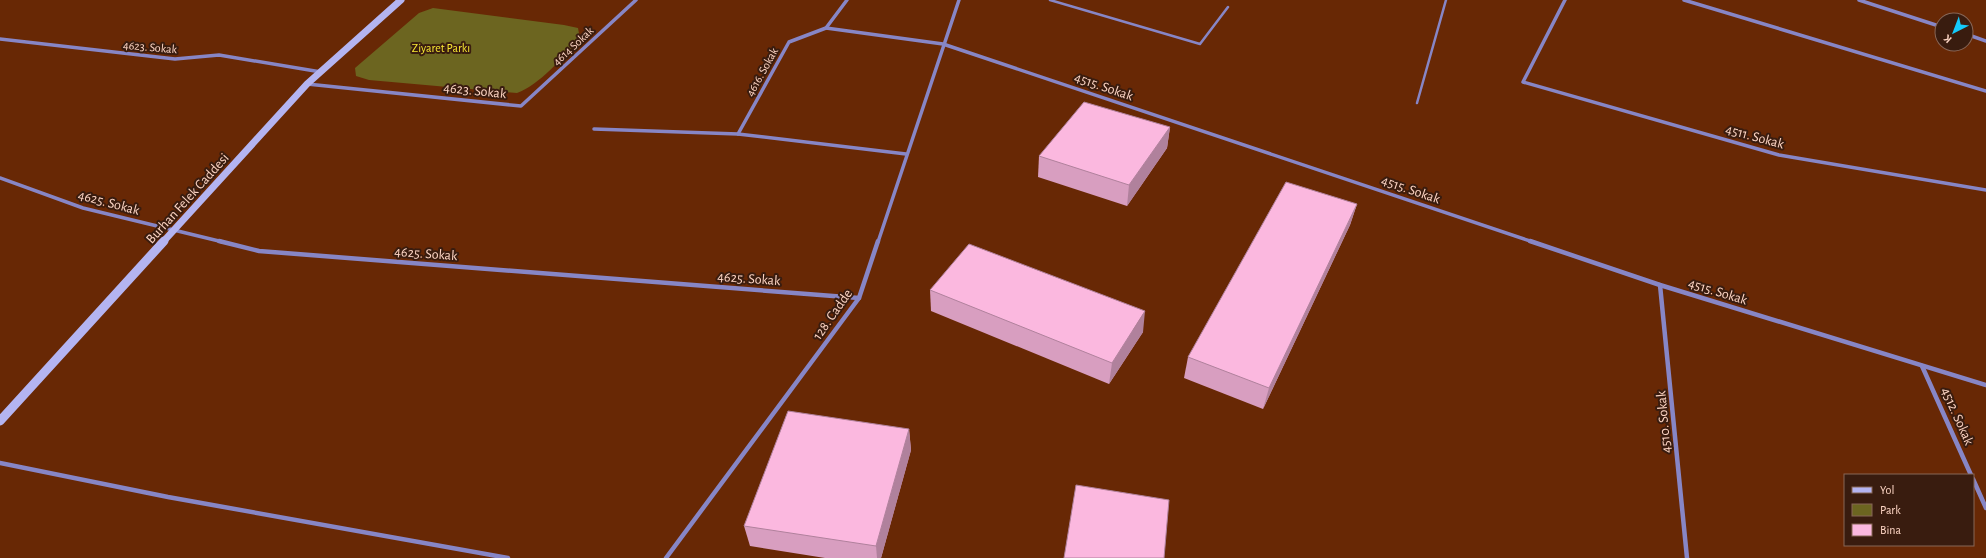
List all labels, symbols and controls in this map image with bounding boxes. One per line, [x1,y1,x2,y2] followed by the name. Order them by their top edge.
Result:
[1934,12,1974,52] north arrow
[550,24,596,68] street label: 4614 Sokak
[1941,32,1954,45] text: K
[123,39,178,55] street label: 4623. Sokak
[412,42,470,55] park label: Ziyaret Parkı
[744,45,780,98] street label: 4616. Sokak
[1073,70,1135,104] street label: 4515. Sokak
[443,81,508,101] street label: 4623. Sokak
[1724,122,1786,152] street label: 4511. Sokak
[144,151,232,246] street label: Burhan Felek Caddesi
[1380,173,1442,207] street label: 4515. Sokak
[76,188,142,218] street label: 4625. Sokak
[394,245,459,263] street label: 4625. Sokak
[717,270,782,288] street label: 4625. Sokak
[1687,276,1749,308] street label: 4515. Sokak
[810,287,855,342] street label: 128. Cadde
[1938,385,1976,448] street label: 4512. Sokak
[1654,390,1674,454] street label: 4510. Sokak
[1844,474,1974,546] legend
[1880,484,1894,496] text: Yol
[1880,504,1901,516] text: Park
[1880,524,1902,536] text: Bina

